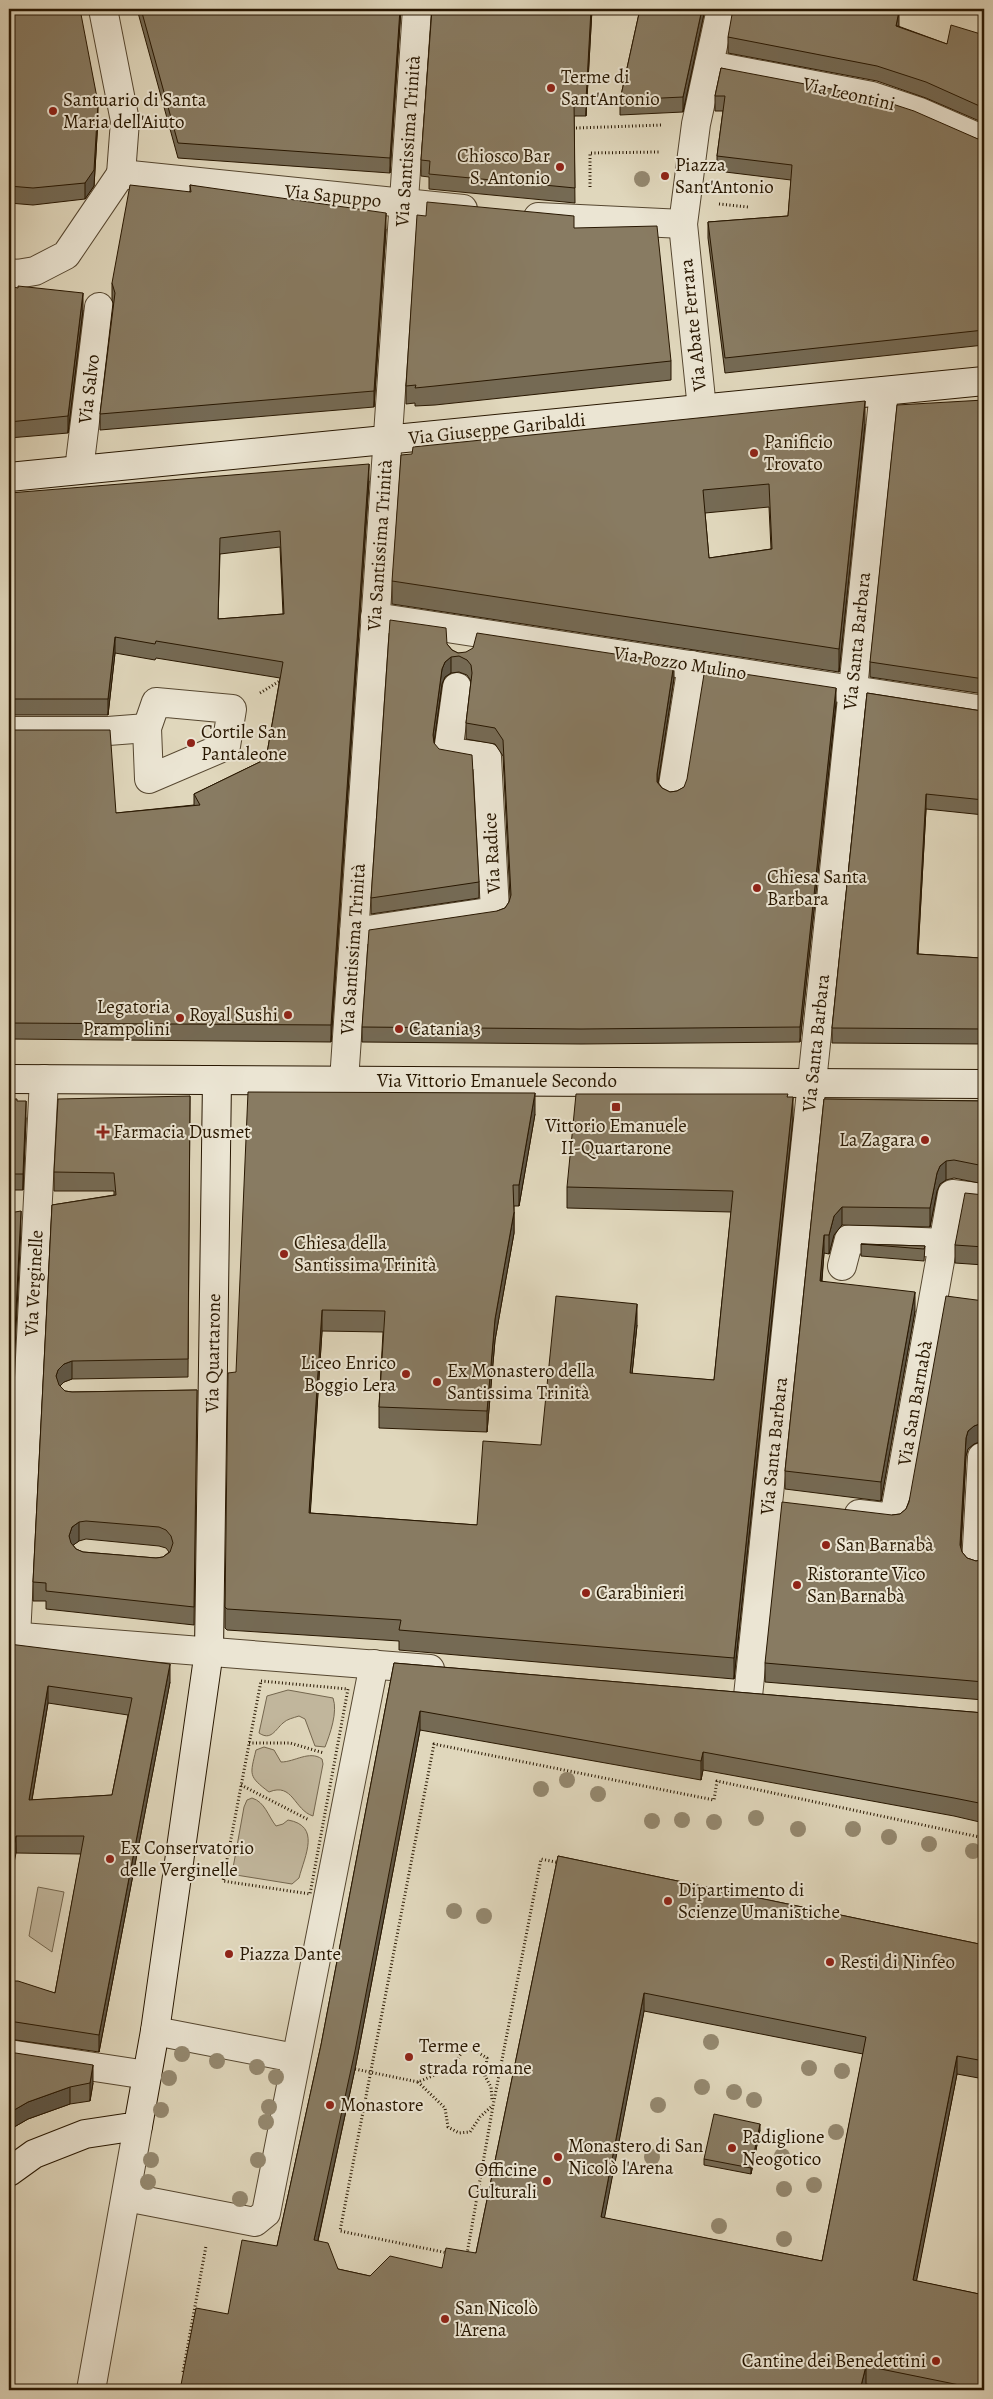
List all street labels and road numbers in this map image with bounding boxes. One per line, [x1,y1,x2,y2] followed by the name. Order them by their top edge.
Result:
[389,54,427,229] street label: Via Santissima Trinità
[799,71,898,117] street label: Via Leontini
[282,178,383,214] street label: Via Sapuppo
[673,257,713,394] street label: Via Abate Ferrara
[72,353,106,426] street label: Via Salvo
[406,407,587,451] street label: Via Giuseppe Garibaldi
[361,458,399,633] street label: Via Santissima Trinità
[837,571,877,712] street label: Via Santa Barbara
[611,639,748,686] street label: Via Pozzo Mulino
[477,812,507,895] street label: Via Radice
[334,862,372,1037] street label: Via Santissima Trinità
[796,973,836,1114] street label: Via Santa Barbara
[376,1068,617,1094] street label: Via Vittorio Emanuele Secondo
[18,1229,50,1338] street label: Via Verginelle
[199,1293,227,1414] street label: Via Quartarone
[891,1338,939,1469] street label: Via San Barnabà
[754,1376,794,1517] street label: Via Santa Barbara

